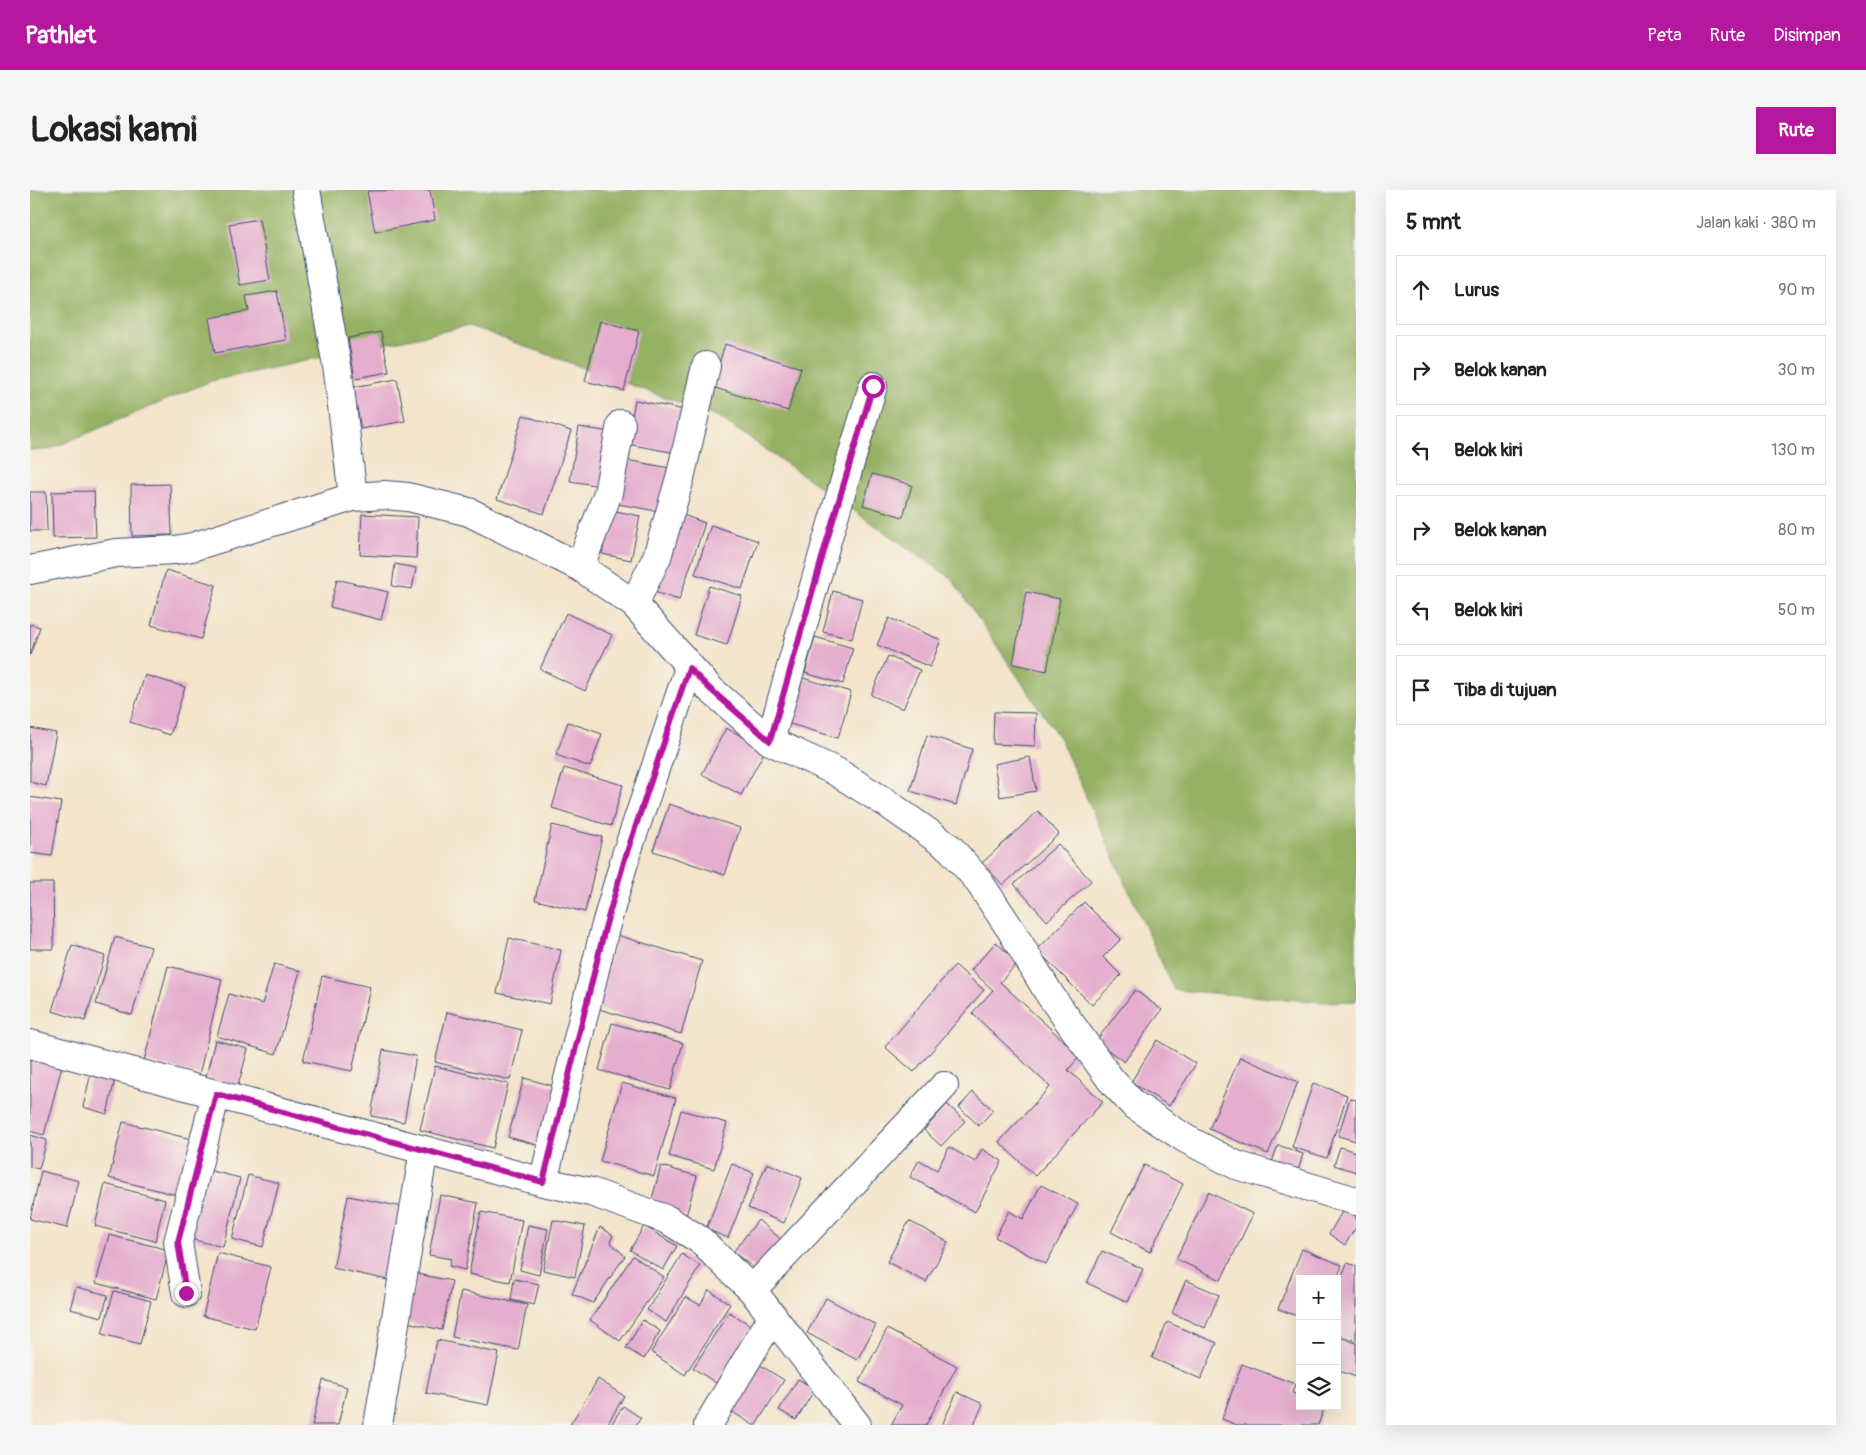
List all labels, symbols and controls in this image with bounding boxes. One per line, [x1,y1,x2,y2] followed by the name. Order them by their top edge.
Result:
[25,21,96,50] text: Pathlet
[1647,24,1682,47] text: Peta
[1710,24,1745,47] text: Rute
[1773,24,1841,47] text: Disimpan
[1756,107,1836,154] button: Rute
[30,108,197,152] text: Lokasi kami
[1406,209,1461,236] text: 5 mnt
[1696,213,1816,233] text: Jalan kaki · 380 m
[1407,276,1435,304] icon: ahead
[1454,278,1499,302] text: Lurus
[1778,280,1815,300] text: 90 m
[1407,356,1435,384] icon: right
[1454,358,1547,382] text: Belok kanan
[1777,360,1815,380] text: 30 m
[862,375,885,398] route start
[1407,436,1435,464] icon: left
[1454,438,1522,462] text: Belok kiri
[1771,440,1815,460] text: 130 m
[1407,516,1435,544] icon: right
[1454,518,1547,542] text: Belok kanan
[1778,520,1815,540] text: 80 m
[1407,596,1435,624] icon: left
[1454,598,1522,622] text: Belok kiri
[1778,600,1815,620] text: 50 m
[1407,676,1435,704] icon: arrive
[1454,678,1557,702] text: Tiba di tujuan
[1296,1275,1341,1410] map controls
[1296,1275,1341,1320] button: +
[175,1282,198,1305] route end
[1296,1320,1341,1365] button: −
[1296,1365,1341,1410] button: layers

